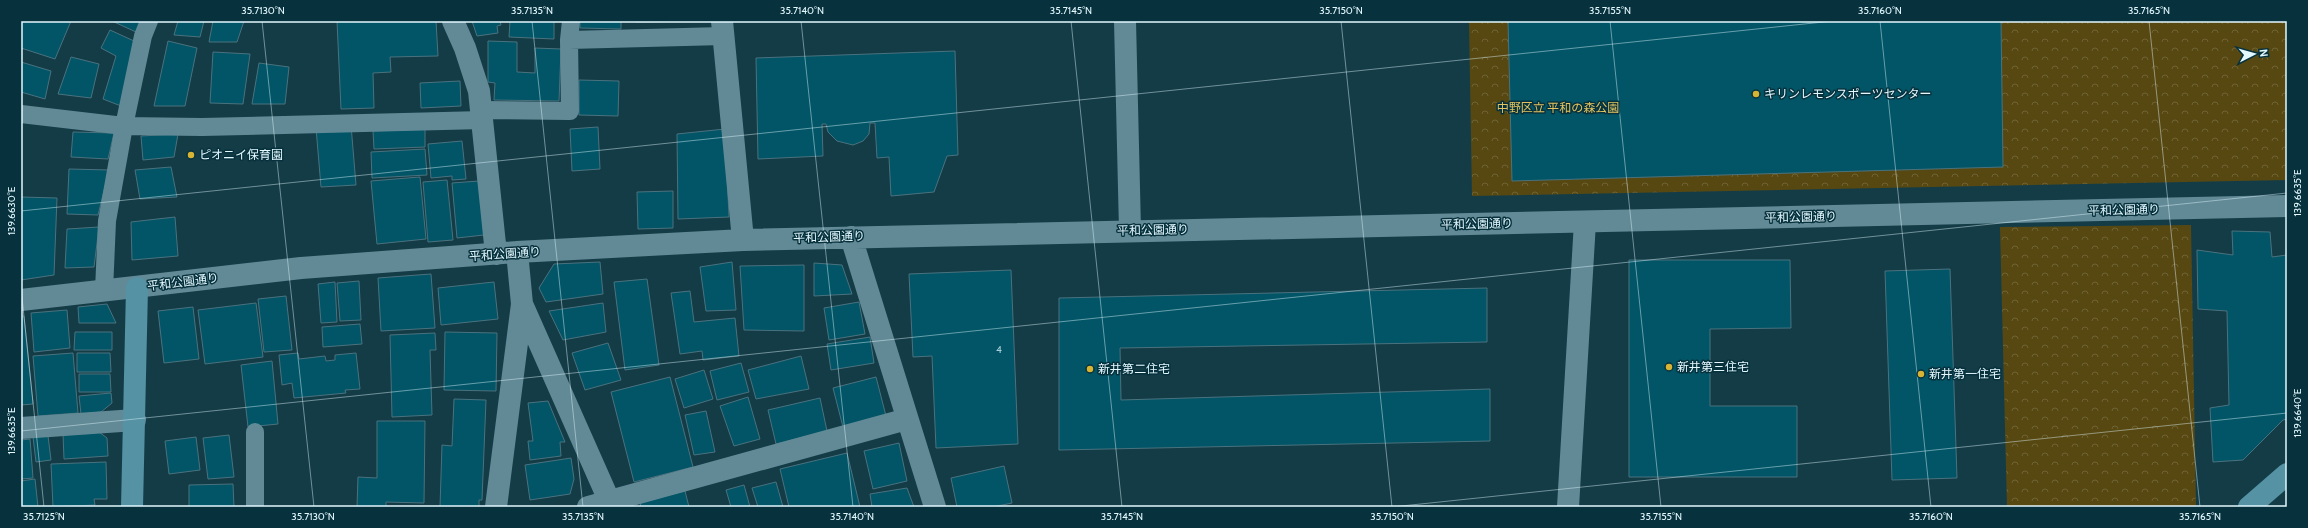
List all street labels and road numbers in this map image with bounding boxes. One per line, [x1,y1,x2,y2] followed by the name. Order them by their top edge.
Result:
[2088,201,2160,218] street label: 平和公園通り
[1765,208,1837,225] street label: 平和公園通り
[1441,215,1513,232] street label: 平和公園通り
[1117,221,1189,238] street label: 平和公園通り
[793,228,865,245] street label: 平和公園通り
[469,244,541,263] street label: 平和公園通り
[146,270,220,293] street label: 平和公園通り

